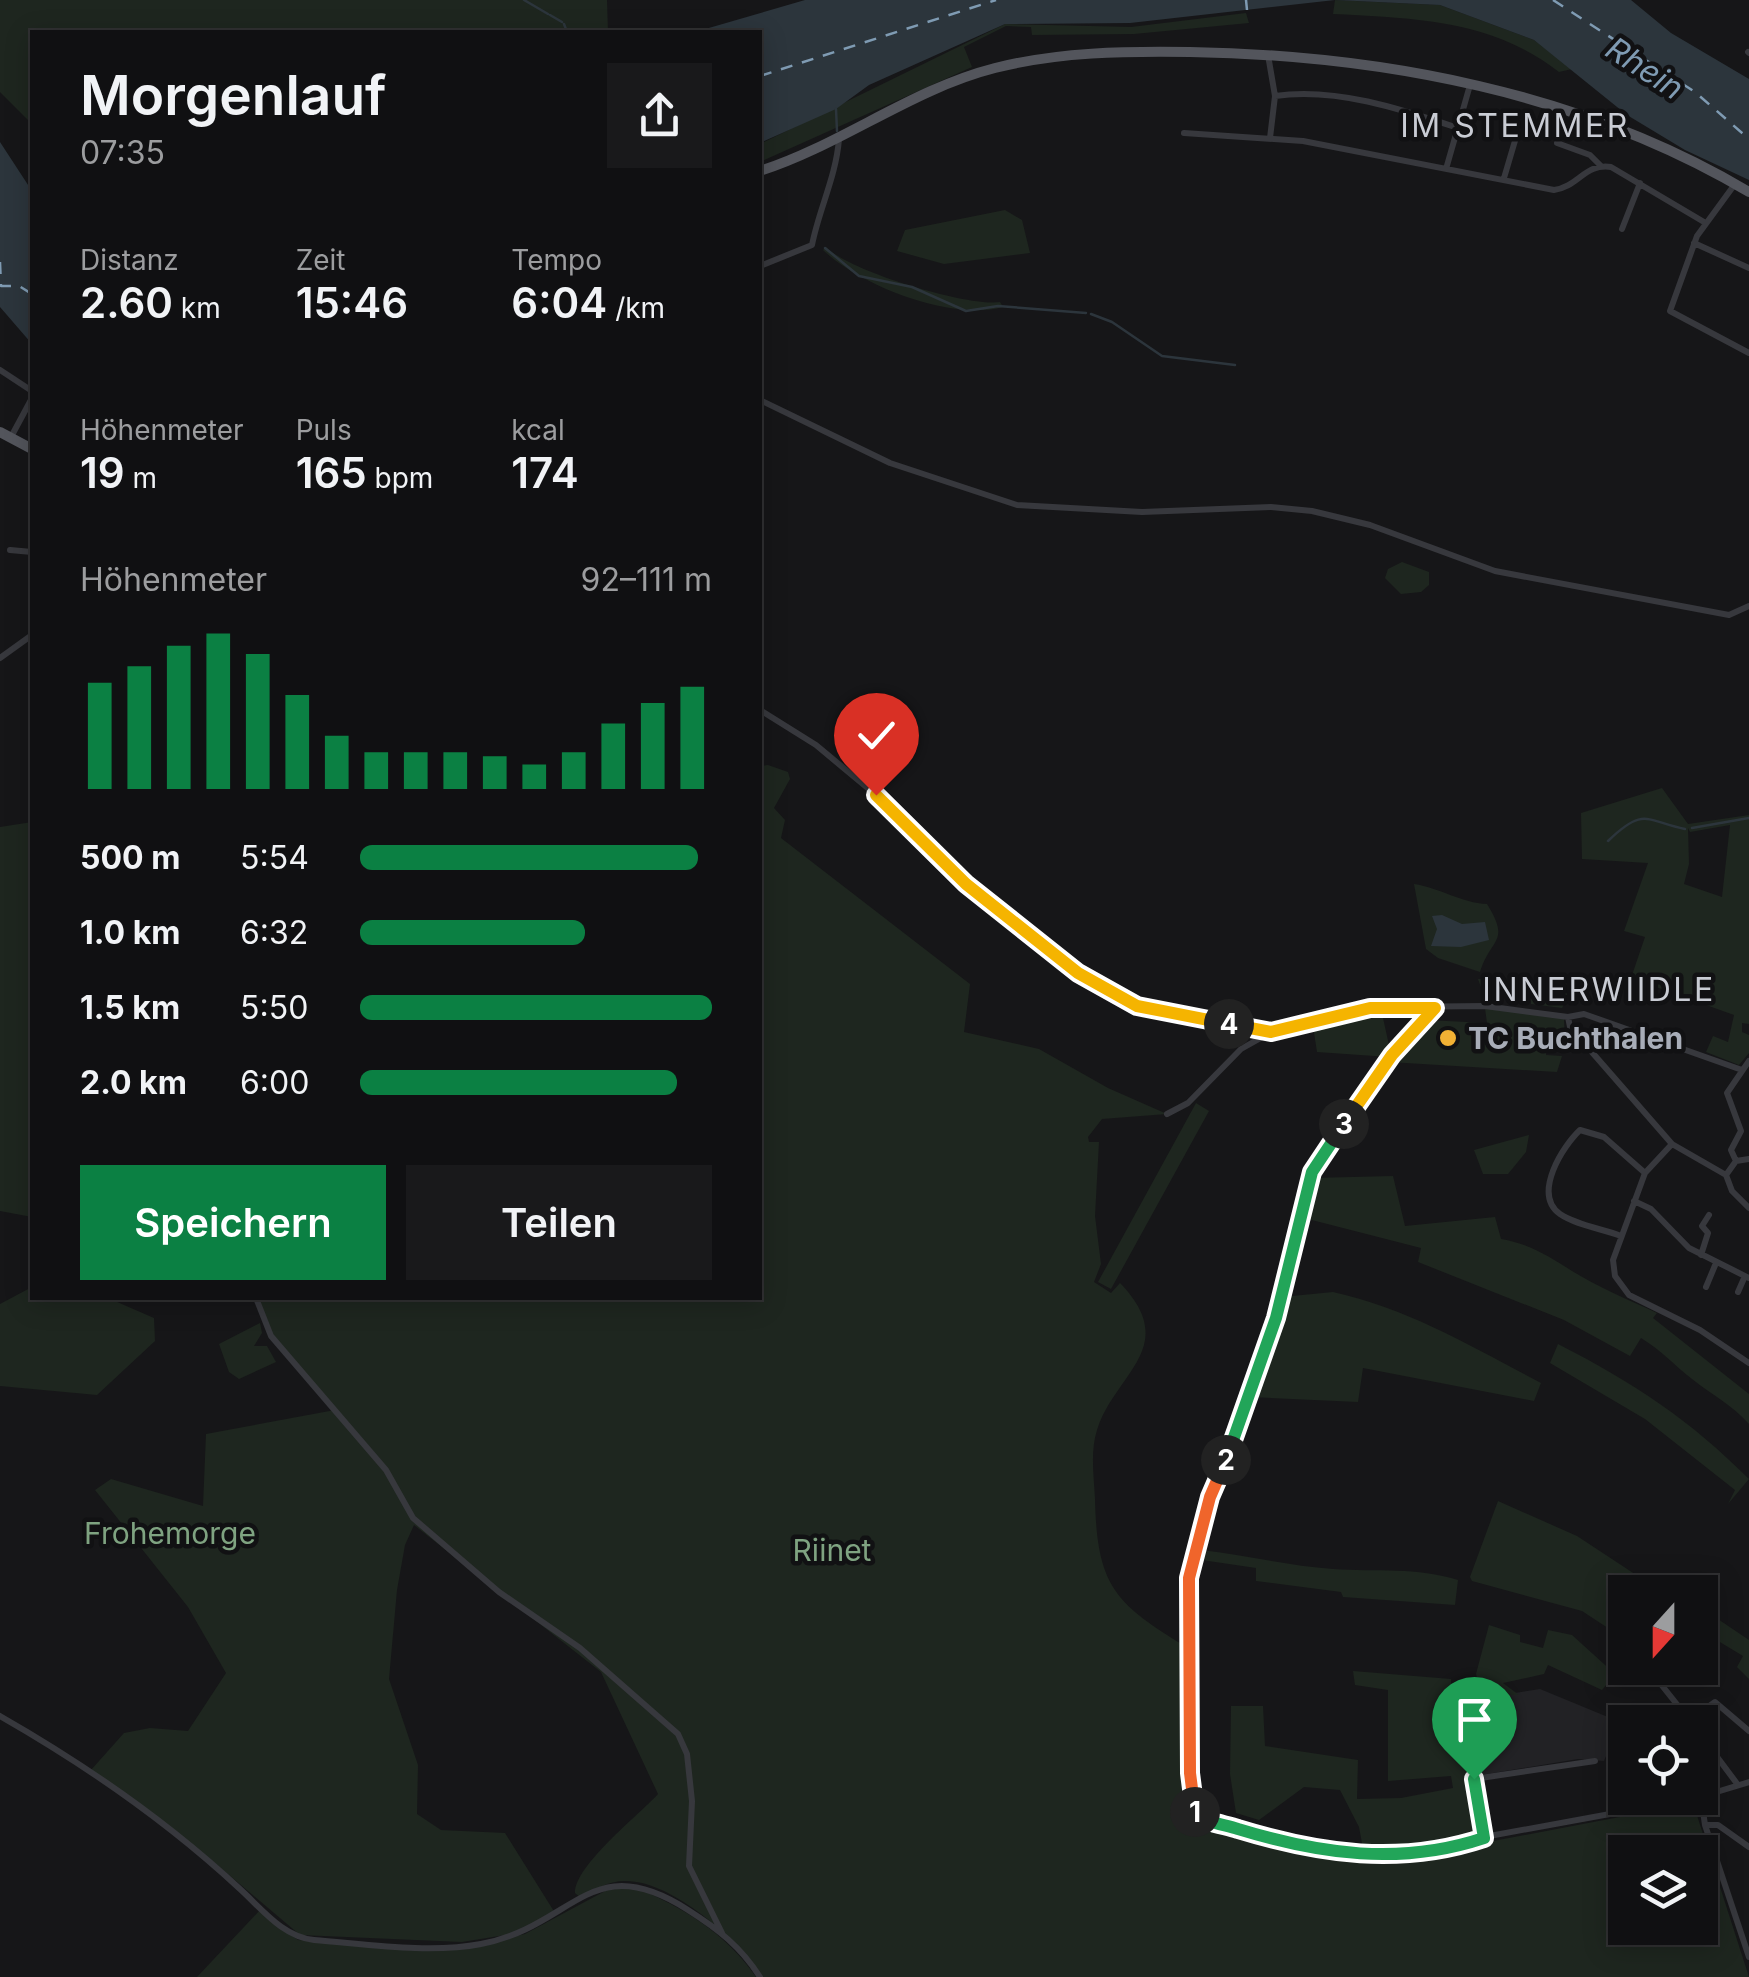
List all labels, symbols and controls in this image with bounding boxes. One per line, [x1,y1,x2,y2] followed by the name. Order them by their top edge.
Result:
[1599,29,1691,107] water label: Rhein
[80,62,386,128] text: Morgenlauf
[607,63,712,168] button: share
[1400,106,1630,145] district label: IM STEMMER
[80,133,165,172] text: 07:35
[80,243,179,277] text: Distanz
[296,243,346,277] text: Zeit
[511,243,602,277] text: Tempo
[80,277,173,328] text: 2.60
[296,277,408,328] text: 15:46
[511,277,607,328] text: 6:04
[173,291,221,325] text: km
[607,291,665,325] text: /km
[80,413,244,447] text: Höhenmeter
[296,413,352,447] text: Puls
[511,413,565,447] text: kcal
[80,447,125,498] text: 19
[296,447,367,498] text: 165
[511,447,579,498] text: 174
[125,461,157,495] text: m
[367,461,433,495] text: bpm
[80,560,267,599] text: Höhenmeter
[581,560,712,599] text: 92–111 m
[834,693,919,796] pin
[849,708,904,763] icon: check
[80,838,180,877] text: 500 m
[240,838,309,877] text: 5:54
[80,913,180,952] text: 1.0 km
[240,913,308,952] text: 6:32
[1482,970,1716,1009] district label: INNERWIIDLE
[80,988,180,1027] text: 1.5 km
[240,988,308,1027] text: 5:50
[1204,999,1254,1049] pin: 4
[1220,1007,1238,1041] text: 4
[1468,1020,1683,1056] place label: TC Buchthalen
[1437,1027,1459,1049] marker: TC Buchthalen
[80,1063,187,1102] text: 2.0 km
[240,1063,309,1102] text: 6:00
[1319,1099,1369,1149] pin: 3
[1335,1107,1353,1141] text: 3
[80,1165,386,1280] button: Speichern
[406,1165,712,1280] button: Teilen
[1201,1435,1251,1485] pin: 2
[1217,1443,1235,1477] text: 2
[84,1515,256,1551] park label: Frohemorge
[793,1532,872,1568] park label: Riinet
[1608,1575,1718,1685] north arrow
[1608,1575,1718,1945] map controls
[1432,1677,1517,1780] pin
[1447,1692,1502,1747] icon: arrive
[1608,1705,1718,1815] button: locate
[1170,1787,1220,1837] pin: 1
[1189,1795,1201,1829] text: 1
[1608,1835,1718,1945] button: layers

